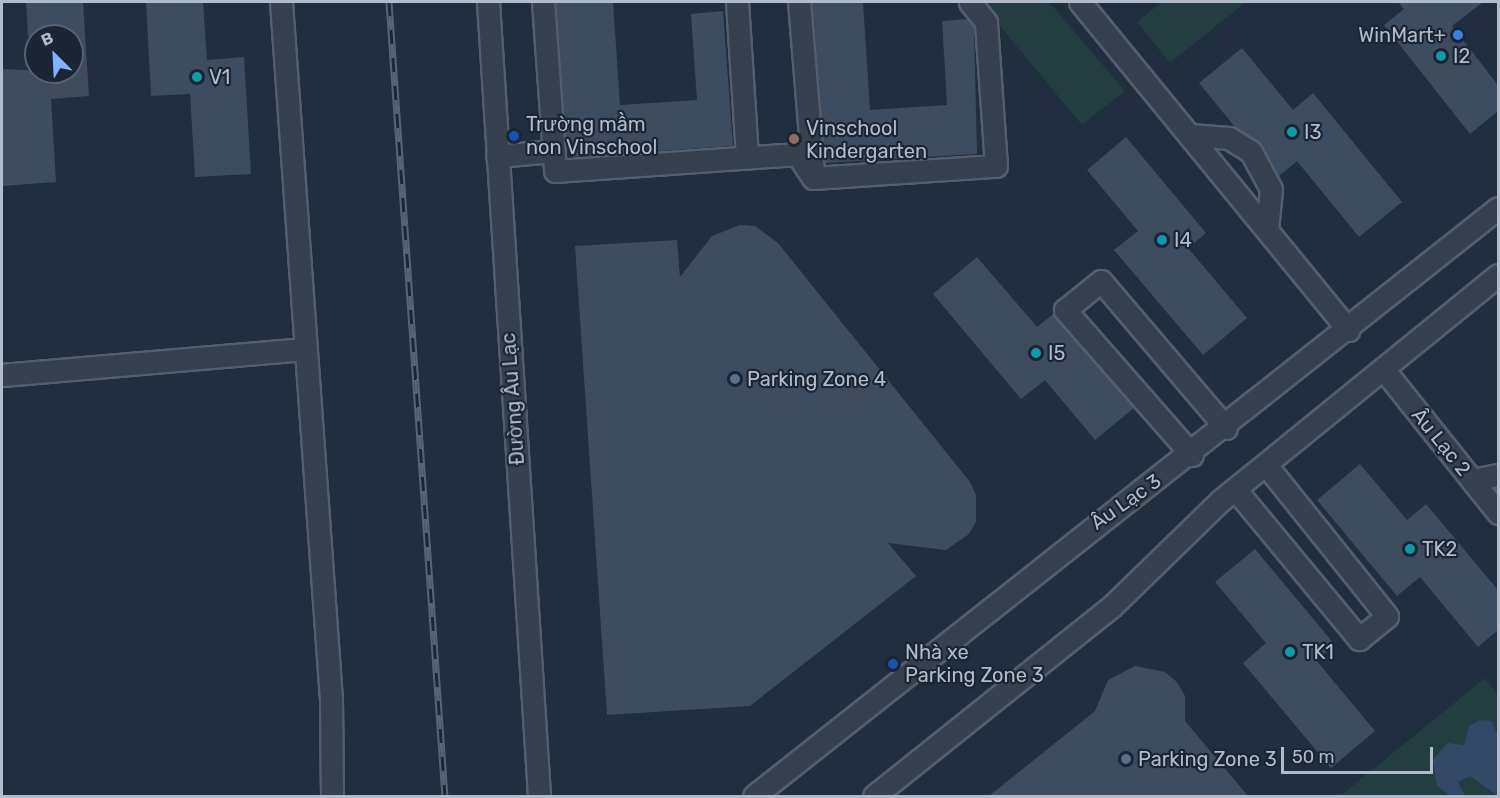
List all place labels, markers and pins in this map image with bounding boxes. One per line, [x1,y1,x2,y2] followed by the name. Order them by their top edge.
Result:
[1358,23,1446,47] place label: WinMart+
[1451,28,1465,42] marker: WinMart+
[1453,44,1470,68] place label: I2
[1434,49,1448,63] marker: I2
[209,65,230,89] place label: V1
[190,70,204,84] marker: V1
[526,112,658,159] place label: Trường mầm non Vinschool
[806,116,927,163] place label: Vinschool Kindergarten
[1304,120,1321,144] place label: I3
[1285,125,1299,139] marker: I3
[507,129,521,143] marker: Trường mầm non Vinschool
[787,132,801,146] marker: Vinschool Kindergarten
[1174,228,1192,252] place label: I4
[1155,233,1169,247] marker: I4
[1048,341,1065,365] place label: I5
[1029,346,1043,360] marker: I5
[747,367,886,391] place label: Parking Zone 4
[728,372,742,386] marker: Parking Zone 4
[1422,537,1457,561] place label: TK2
[1403,542,1417,556] marker: TK2
[905,640,1044,687] place label: Nhà xe Parking Zone 3
[1302,640,1334,664] place label: TK1
[1283,645,1297,659] marker: TK1
[886,657,900,671] marker: Nhà xe Parking Zone 3
[1138,747,1277,771] place label: Parking Zone 3
[1119,752,1133,766] marker: Parking Zone 3

